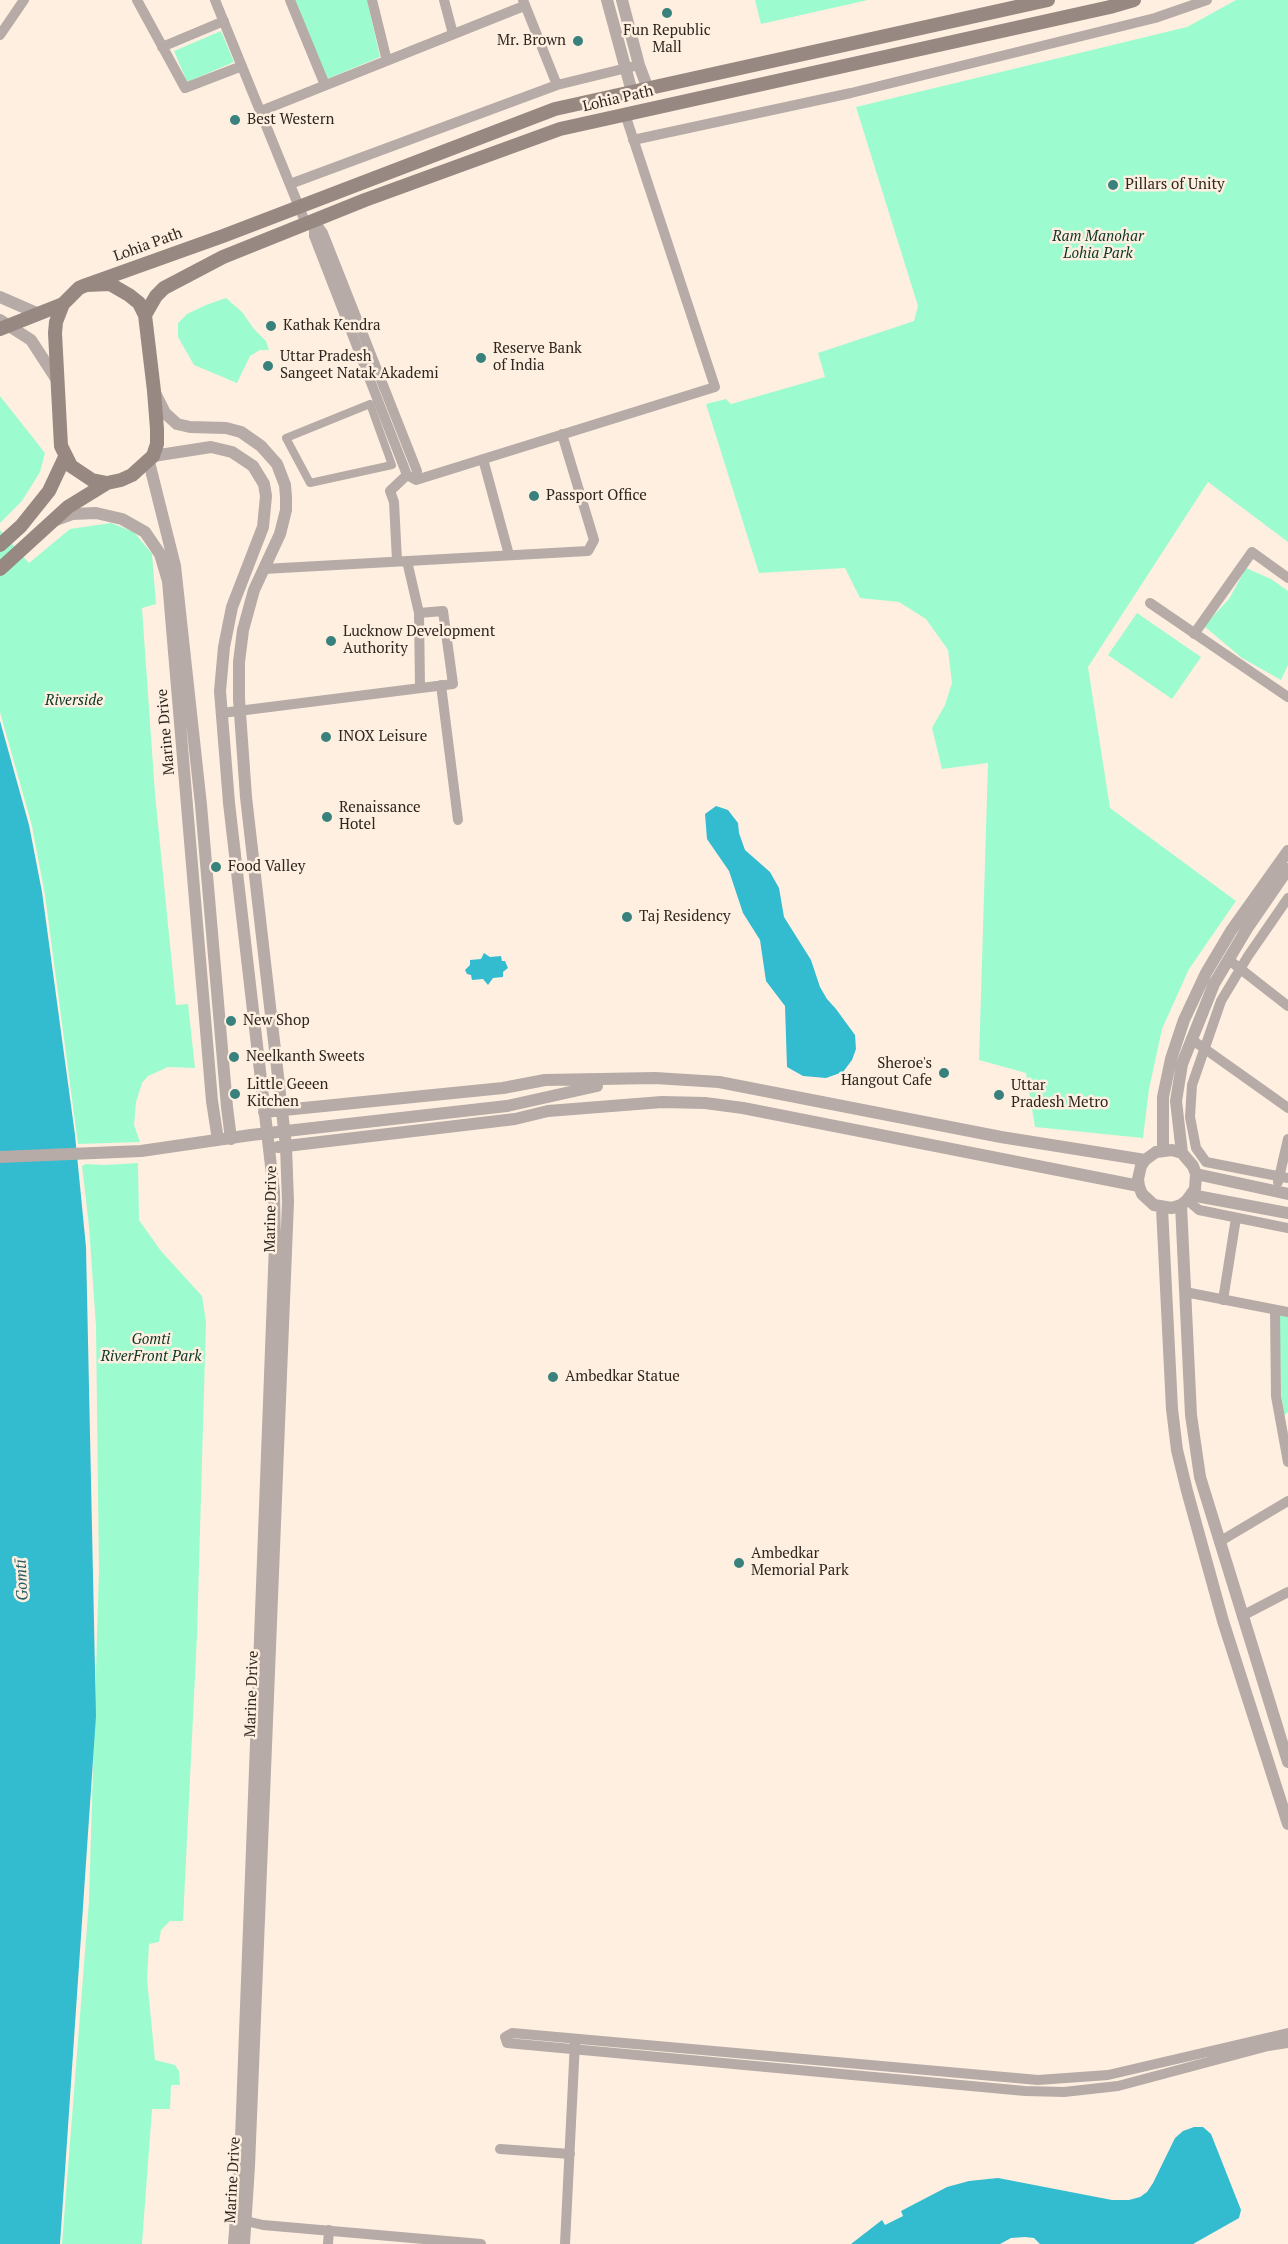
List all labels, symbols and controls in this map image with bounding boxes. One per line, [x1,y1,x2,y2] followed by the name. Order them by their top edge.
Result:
[660,6,674,20] marker: Fun Republic Mall
[623,22,711,57] place label: Fun Republic Mall
[497,32,566,50] place label: Mr. Brown
[571,34,585,48] marker: Mr. Brown
[581,82,655,116] street label: Lohia Path
[247,111,334,129] place label: Best Western
[228,113,242,127] marker: Best Western
[1125,176,1225,194] place label: Pillars of Unity
[1106,178,1120,192] marker: Pillars of Unity
[111,224,185,266] street label: Lohia Path
[1052,228,1144,263] park label: Ram Manohar Lohia Park
[283,317,381,335] place label: Kathak Kendra
[264,319,278,333] marker: Kathak Kendra
[493,340,582,375] place label: Reserve Bank of India
[280,348,439,383] place label: Uttar Pradesh Sangeet Natak Akademi
[474,351,488,365] marker: Reserve Bank of India
[261,359,275,373] marker: Uttar Pradesh Sangeet Natak Akademi
[546,487,647,505] place label: Passport Office
[527,489,541,503] marker: Passport Office
[343,623,495,658] place label: Lucknow Development Authority
[324,634,338,648] marker: Lucknow Development Authority
[153,688,179,776] street label: Marine Drive
[45,692,103,710] park label: Riverside
[338,728,427,746] place label: INOX Leisure
[319,730,333,744] marker: INOX Leisure
[339,799,421,834] place label: Renaissance Hotel
[320,810,334,824] marker: Renaissance Hotel
[228,858,305,876] place label: Food Valley
[209,860,223,874] marker: Food Valley
[639,908,731,926] place label: Taj Residency
[620,910,634,924] marker: Taj Residency
[243,1012,310,1030] place label: New Shop
[224,1014,238,1028] marker: New Shop
[246,1048,365,1066] place label: Neelkanth Sweets
[227,1050,241,1064] marker: Neelkanth Sweets
[841,1055,932,1090] place label: Sheroe's Hangout Cafe
[937,1066,951,1080] marker: Sheroe's Hangout Cafe
[247,1076,328,1111] place label: Little Geeen Kitchen
[1011,1077,1108,1112] place label: Uttar Pradesh Metro
[228,1087,242,1101] marker: Little Geeen Kitchen
[992,1088,1006,1102] marker: Uttar Pradesh Metro
[261,1165,281,1253] street label: Marine Drive
[101,1331,201,1366] park label: Gomti RiverFront Park
[565,1368,680,1386] place label: Ambedkar Statue
[546,1370,560,1384] marker: Ambedkar Statue
[751,1545,849,1580] place label: Ambedkar Memorial Park
[732,1556,746,1570] marker: Ambedkar Memorial Park
[11,1559,33,1601] water label: Gomtī
[241,1650,263,1738] street label: Marine Drive
[222,2136,244,2224] street label: Marine Drive

